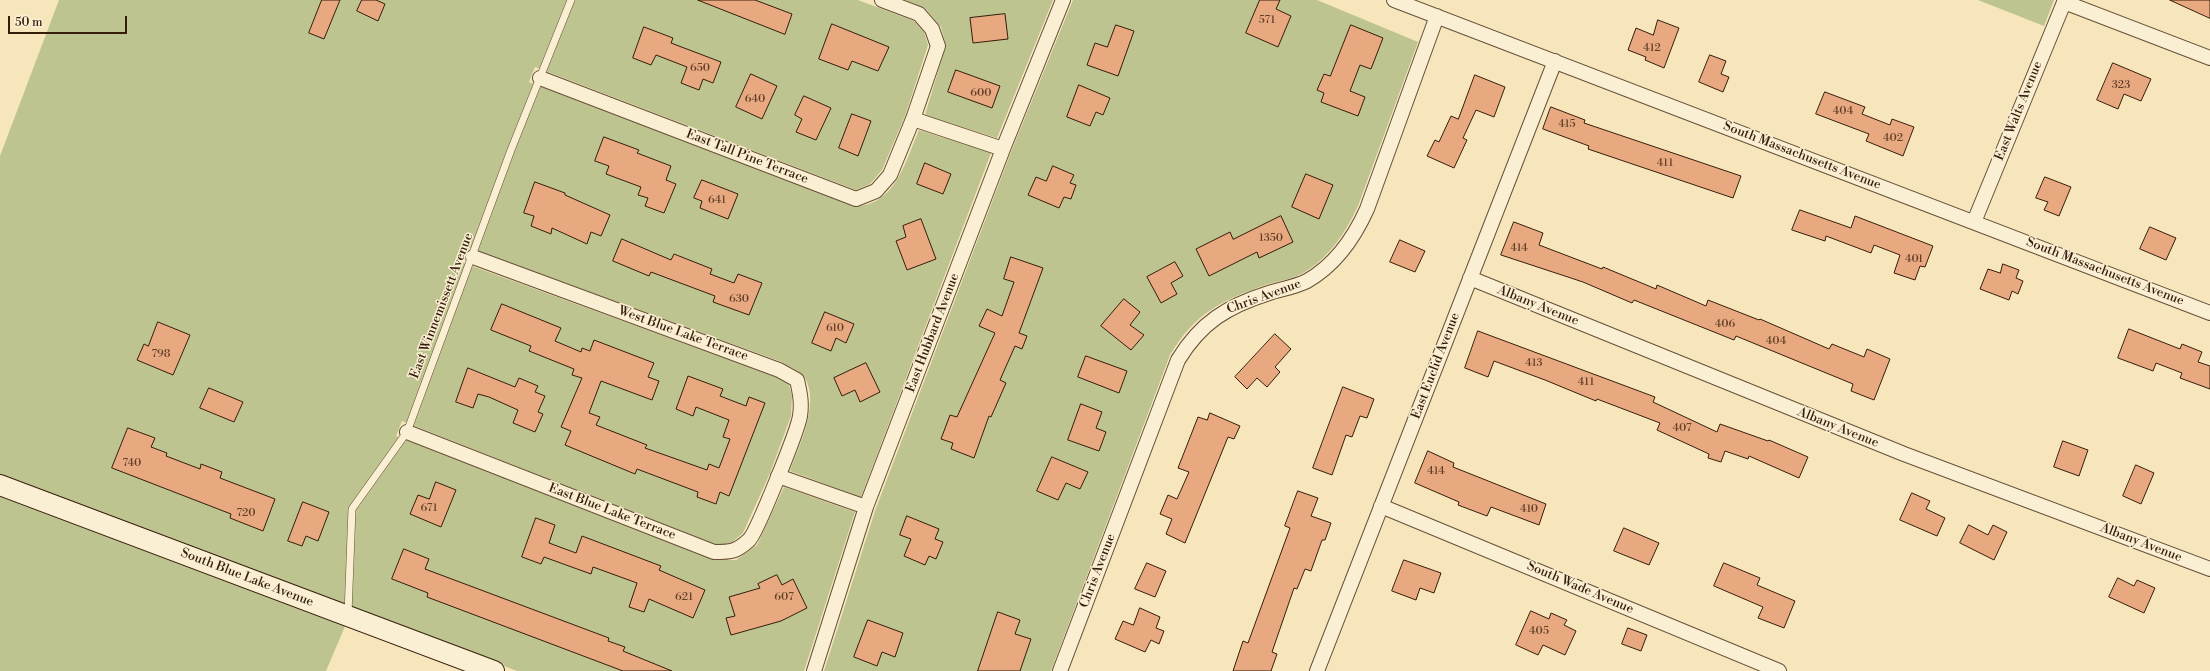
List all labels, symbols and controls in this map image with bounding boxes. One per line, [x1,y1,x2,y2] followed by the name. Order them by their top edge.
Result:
[10,8,129,34] scale bar
[1259,13,1275,27] house number: 571
[15,15,43,30] text: 50 m
[1643,41,1661,55] house number: 412
[1992,59,2046,163] street label: East Walts Avenue
[690,61,710,75] house number: 650
[2112,78,2130,92] house number: 323
[970,86,992,100] house number: 600
[745,92,765,106] house number: 640
[1833,104,1853,118] house number: 404
[1558,117,1576,131] house number: 415
[1721,119,1883,193] street label: South Massachusetts Avenue
[684,126,810,188] street label: East Tall Pine Terrace
[1883,131,1903,145] house number: 402
[1657,156,1673,170] house number: 411
[708,193,726,207] house number: 641
[407,231,477,381] street label: East Winnemissett Avenue
[1259,231,1283,245] house number: 1350
[2024,235,2186,309] street label: South Massachusetts Avenue
[1510,241,1528,255] house number: 414
[1905,252,1923,266] house number: 401
[903,271,963,395] street label: East Hubbard Avenue
[1225,276,1303,318] street label: Chris Avenue
[1495,283,1581,329] street label: Albany Avenue
[729,292,749,306] house number: 630
[616,303,750,365] street label: West Blue Lake Terrace
[1409,311,1463,421] street label: East Euclid Avenue
[1715,317,1735,331] house number: 406
[826,321,844,335] house number: 610
[1766,334,1786,348] house number: 404
[152,347,170,361] house number: 798
[1525,356,1543,370] house number: 413
[1578,375,1594,389] house number: 411
[1795,405,1881,451] street label: Albany Avenue
[1672,421,1692,435] house number: 407
[123,456,141,470] house number: 740
[1427,464,1445,478] house number: 414
[546,481,678,543] street label: East Blue Lake Terrace
[421,501,437,515] house number: 671
[1520,502,1538,516] house number: 410
[237,506,255,520] house number: 720
[2098,520,2184,566] street label: Albany Avenue
[1077,532,1119,610] street label: Chris Avenue
[178,545,316,611] street label: South Blue Lake Avenue
[1524,558,1636,618] street label: South Wade Avenue
[675,590,693,604] house number: 621
[774,590,794,604] house number: 607
[1529,624,1549,638] house number: 405

